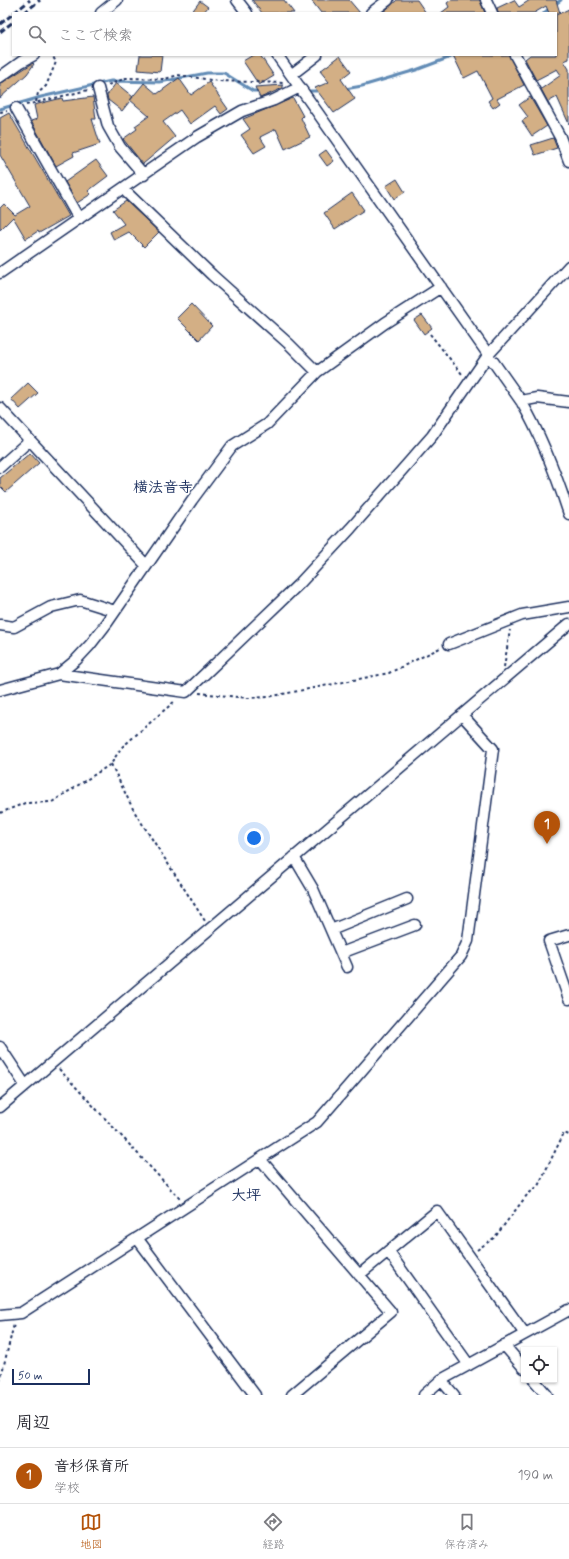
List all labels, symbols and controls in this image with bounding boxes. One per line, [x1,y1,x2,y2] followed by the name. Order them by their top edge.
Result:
[12,12,557,56] search box
[26,23,48,45] icon: search
[58,26,133,46] text: ここで検索
[133,478,193,498] district label: 横法音寺
[534,811,560,844] pin: 1
[244,828,264,848] your location
[231,1186,261,1206] district label: 大坪
[521,1347,557,1383] map controls
[521,1347,557,1383] button: locate
[12,1367,90,1386] scale bar
[18,1369,43,1383] text: 50 m
[16,1412,50,1434] text: 周辺
[54,1457,129,1477] text: 音杉保育所
[26,1467,32,1484] text: 1
[518,1467,553,1484] text: 190 m
[54,1480,80,1497] text: 学校
[80,1511,102,1552] tab: 地図
[262,1511,284,1552] tab: 経路
[445,1511,489,1552] tab: 保存済み

